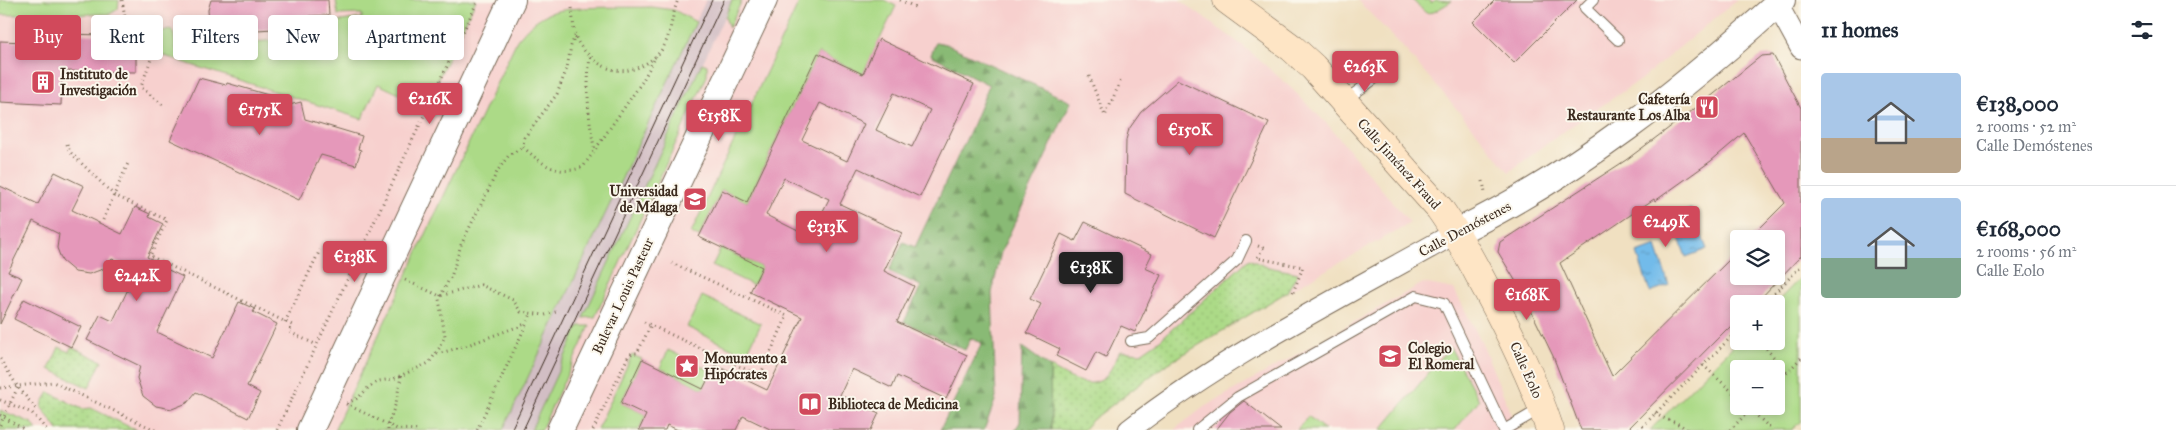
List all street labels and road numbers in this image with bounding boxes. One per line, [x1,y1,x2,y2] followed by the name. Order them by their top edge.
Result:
[1353,115,1444,214] street label: Calle Jiménez Fraud
[1416,198,1514,260] street label: Calle Demóstenes
[589,234,658,357] street label: Bulevar Louis Pasteur
[1506,339,1546,401] street label: Calle Eolo

